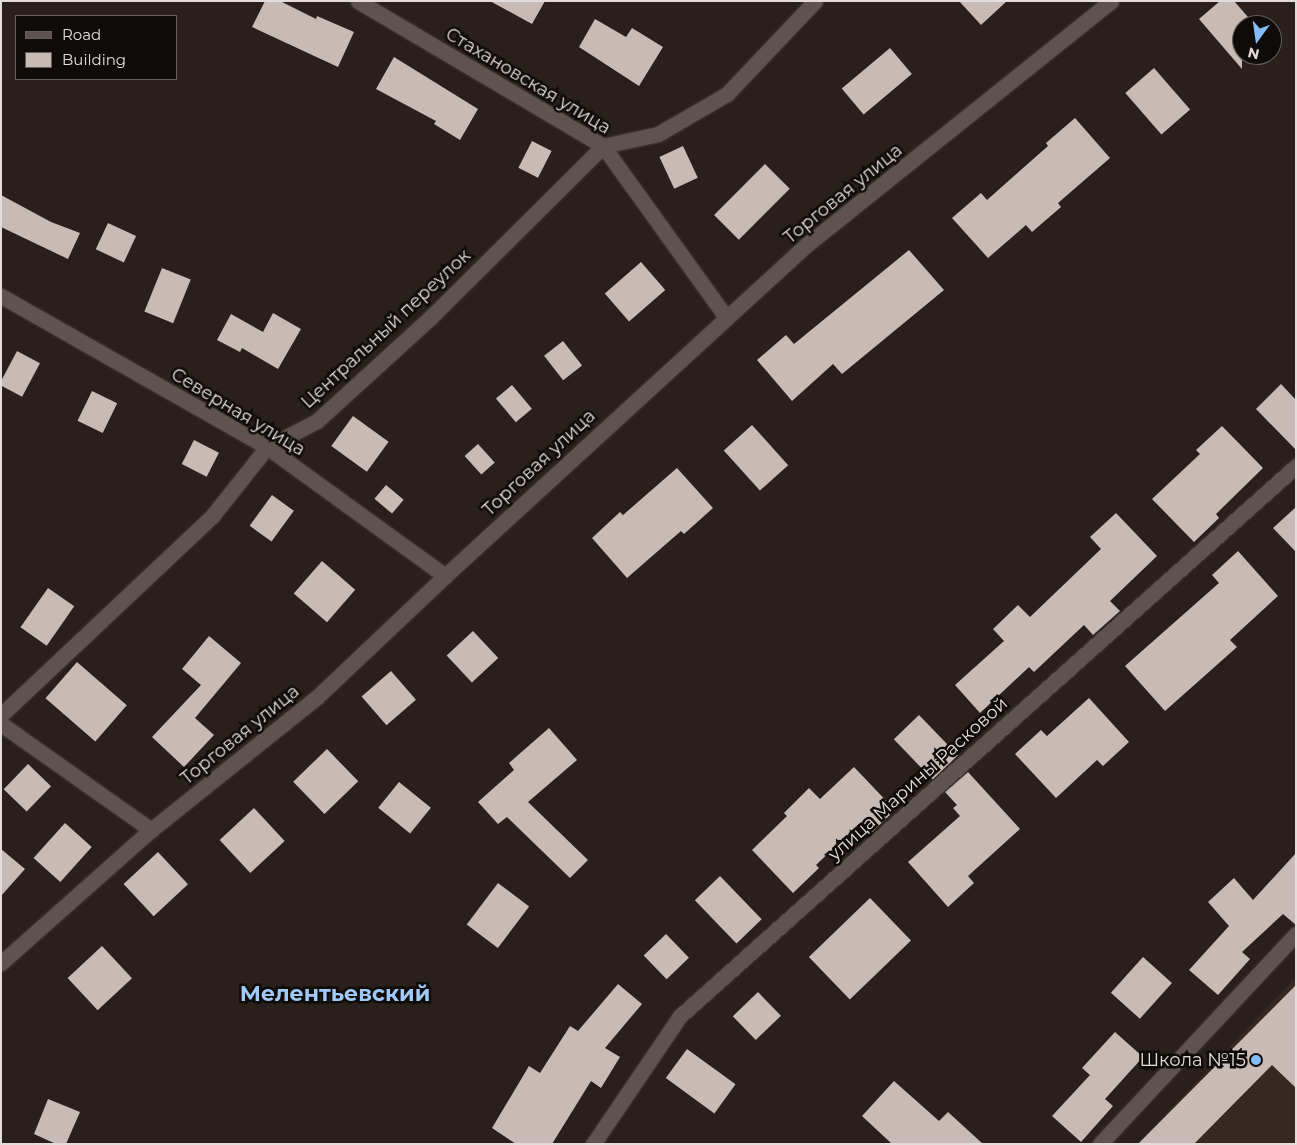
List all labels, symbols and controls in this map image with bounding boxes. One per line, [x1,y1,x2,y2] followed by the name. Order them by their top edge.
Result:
[15,15,178,80] legend
[1232,15,1282,65] north arrow
[442,23,614,139] street label: Стахановская улица
[62,25,101,44] text: Road
[1246,43,1261,64] text: N
[62,50,126,69] text: Building
[779,140,907,248] street label: Торговая улица
[297,245,475,413] street label: Центральный переулок
[167,363,309,461] street label: Северная улица
[478,405,600,521] street label: Торговая улица
[176,681,304,789] street label: Торговая улица
[824,693,1012,865] street label: улица Марины Расковой
[240,981,430,1007] district label: Мелентьевский
[1139,1049,1246,1071] place label: Школа №15
[1250,1054,1262,1066] marker: Школа №15

